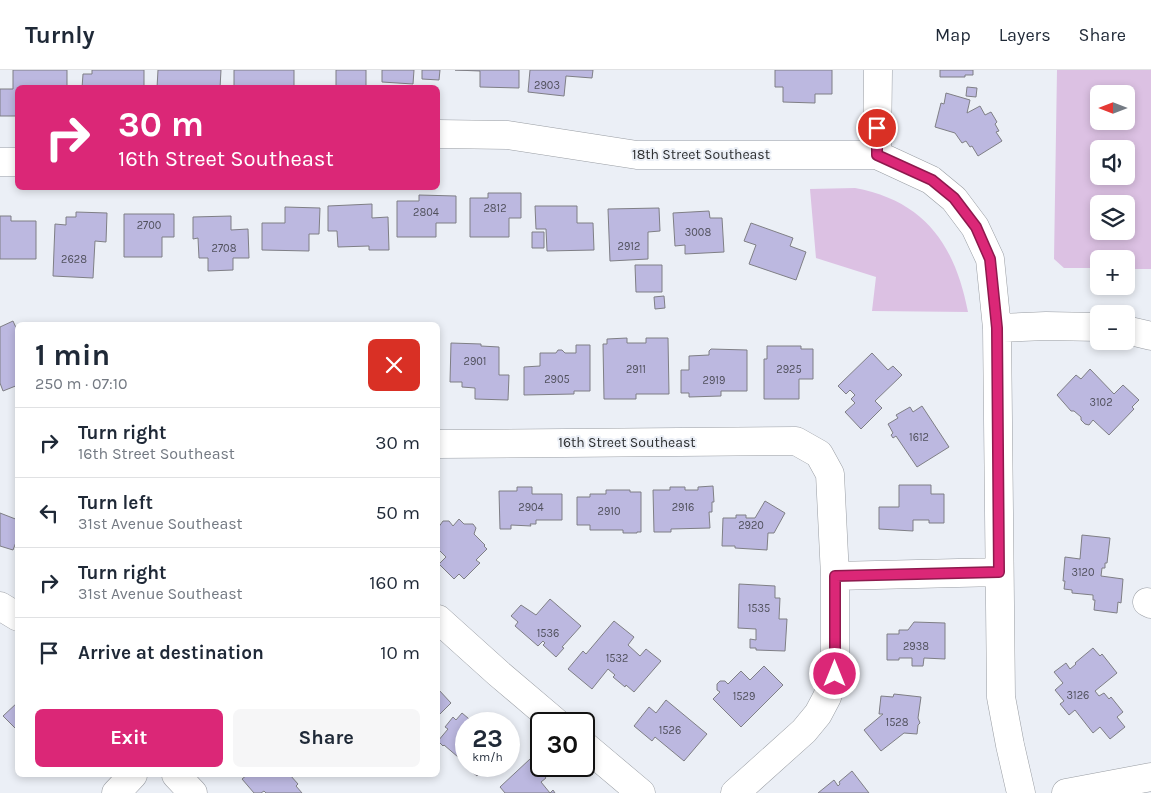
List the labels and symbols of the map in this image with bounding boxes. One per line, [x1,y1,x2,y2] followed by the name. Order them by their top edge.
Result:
[534,79,560,92] house number: 2903
[1090,85,1135,130] north arrow
[856,107,898,149] pin
[632,146,770,163] street label: 18th Street Southeast
[483,202,507,215] house number: 2812
[413,206,439,219] house number: 2804
[137,219,161,232] house number: 2700
[685,226,711,239] house number: 3008
[618,240,640,253] house number: 2912
[212,242,237,255] house number: 2708
[61,253,87,266] house number: 2628
[464,355,486,368] house number: 2901
[626,363,646,376] house number: 2911
[776,363,802,376] house number: 2925
[544,373,570,386] house number: 2905
[703,374,725,387] house number: 2919
[1089,396,1113,409] house number: 3102
[909,431,929,444] house number: 1612
[558,434,696,451] street label: 16th Street Southeast
[518,501,544,514] house number: 2904
[672,501,694,514] house number: 2916
[598,505,620,518] house number: 2910
[738,519,764,532] house number: 2920
[1071,566,1095,579] house number: 3120
[748,602,770,615] house number: 1535
[537,627,559,640] house number: 1536
[903,640,929,653] house number: 2938
[808,647,860,699] position arrow
[606,652,628,665] house number: 1532
[1067,689,1089,702] house number: 3126
[733,690,755,703] house number: 1529
[530,712,595,777] speed limit sign: 30
[886,716,909,729] house number: 1528
[659,724,681,737] house number: 1526

